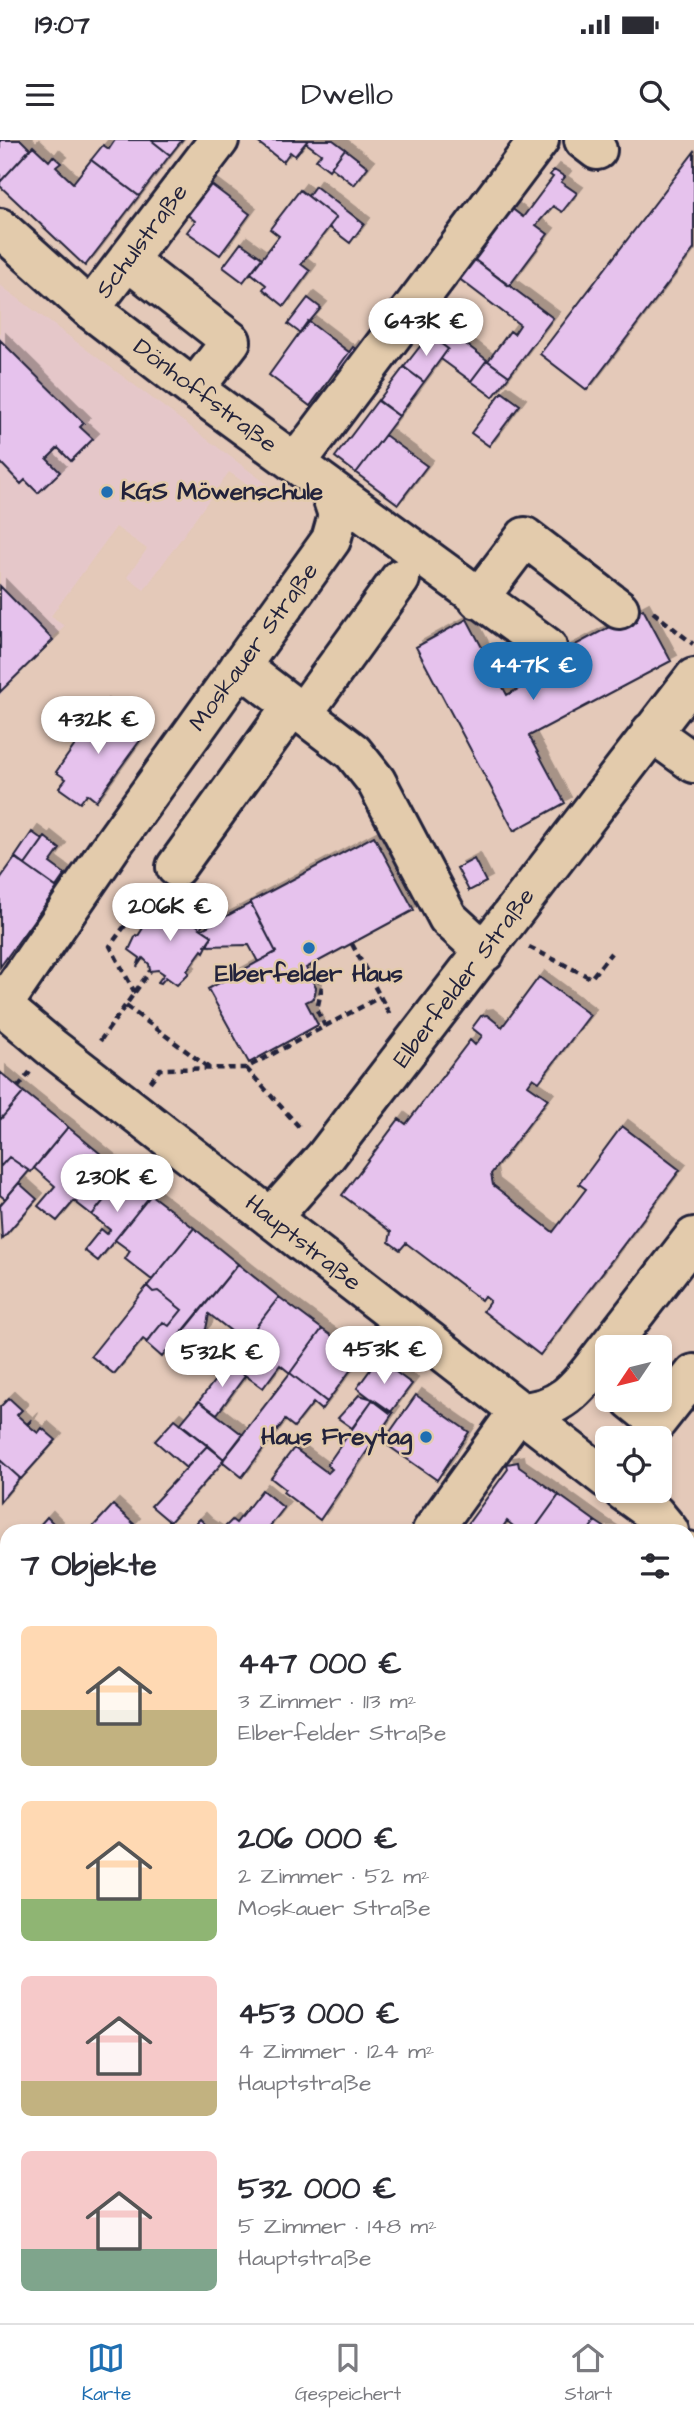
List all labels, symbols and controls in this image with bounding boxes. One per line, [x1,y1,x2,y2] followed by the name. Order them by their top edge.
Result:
[35,7,90,43] text: 19:07
[301,72,393,117] text: Dwello
[21,76,59,114] icon: menu
[635,76,673,114] icon: search
[88,177,196,305] street label: Schulstraße
[369,298,483,358] pin: 643K €
[384,305,468,337] text: 643K €
[126,331,284,461] street label: Dönhoffstraße
[121,475,323,509] place label: KGS Möwenschule
[99,484,115,500] marker: KGS Möwenschule
[181,556,327,738] street label: Moskauer Straße
[476,643,590,702] pin: 447K €
[490,649,576,681] text: 447K €
[41,696,155,756] pin: 432K €
[57,703,139,735] text: 432K €
[385,881,543,1075] street label: Elberfelder Straße
[113,884,227,943] pin: 206K €
[128,890,212,922] text: 206K €
[301,940,317,956] marker: Elberfelder Haus
[215,957,403,991] place label: Elberfelder Haus
[60,1154,174,1214] pin: 230K €
[77,1161,157,1193] text: 230K €
[238,1187,368,1299] street label: Hauptstraße
[327,1326,441,1386] pin: 453K €
[165,1330,279,1389] pin: 532K €
[341,1333,427,1365] text: 453K €
[595,1335,672,1412] north arrow
[595,1335,672,1503] map controls
[181,1336,263,1368] text: 532K €
[261,1420,413,1456] place label: Haus Freytag
[595,1426,672,1503] button: locate
[418,1429,434,1445] marker: Haus Freytag
[21,1545,157,1587] text: 7 Objekte
[636,1547,674,1585] icon: filters
[238,1643,402,1685] text: 447 000 €
[77,1654,161,1738] icon: home
[238,1685,416,1717] text: 3 Zimmer · 113 m²
[238,1717,446,1749] text: Elberfelder Straße
[238,1818,398,1860] text: 206 000 €
[77,1829,161,1913] icon: home
[238,1860,430,1892] text: 2 Zimmer · 52 m²
[238,1892,431,1924] text: Moskauer Straße
[238,1993,400,2035] text: 453 000 €
[77,2004,161,2088] icon: home
[238,2035,434,2067] text: 4 Zimmer · 124 m²
[238,2067,371,2099] text: Hauptstraße
[238,2168,396,2210] text: 532 000 €
[77,2179,161,2263] icon: home
[238,2210,437,2242] text: 5 Zimmer · 148 m²
[238,2242,371,2274] text: Hauptstraße
[82,2339,131,2408] tab: Karte
[295,2339,401,2408] tab: Gespeichert
[565,2339,612,2408] tab: Start

